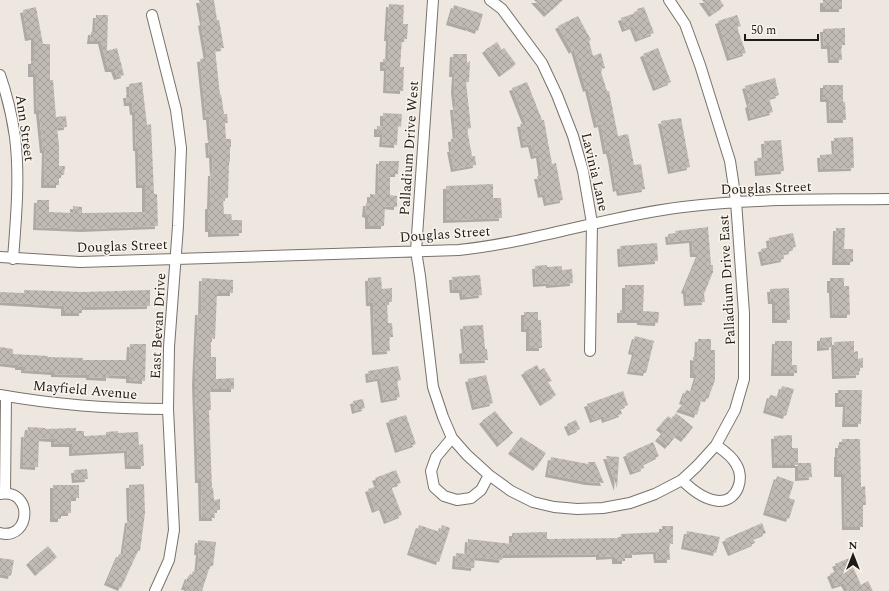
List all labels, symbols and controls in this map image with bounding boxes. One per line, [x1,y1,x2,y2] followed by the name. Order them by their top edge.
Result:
[745,16,818,42] scale bar
[751,21,776,40] text: 50 m
[394,80,424,216] street label: Palladium Drive West
[10,93,40,163] street label: Ann Street
[576,131,614,214] street label: Lavinia Lane
[720,176,812,200] street label: Douglas Street
[713,214,741,346] street label: Palladium Drive East
[399,220,491,248] street label: Douglas Street
[76,234,168,258] street label: Douglas Street
[145,272,171,379] street label: East Bevan Drive
[32,375,138,405] street label: Mayfield Avenue
[833,535,873,575] north arrow
[849,537,858,554] text: N

